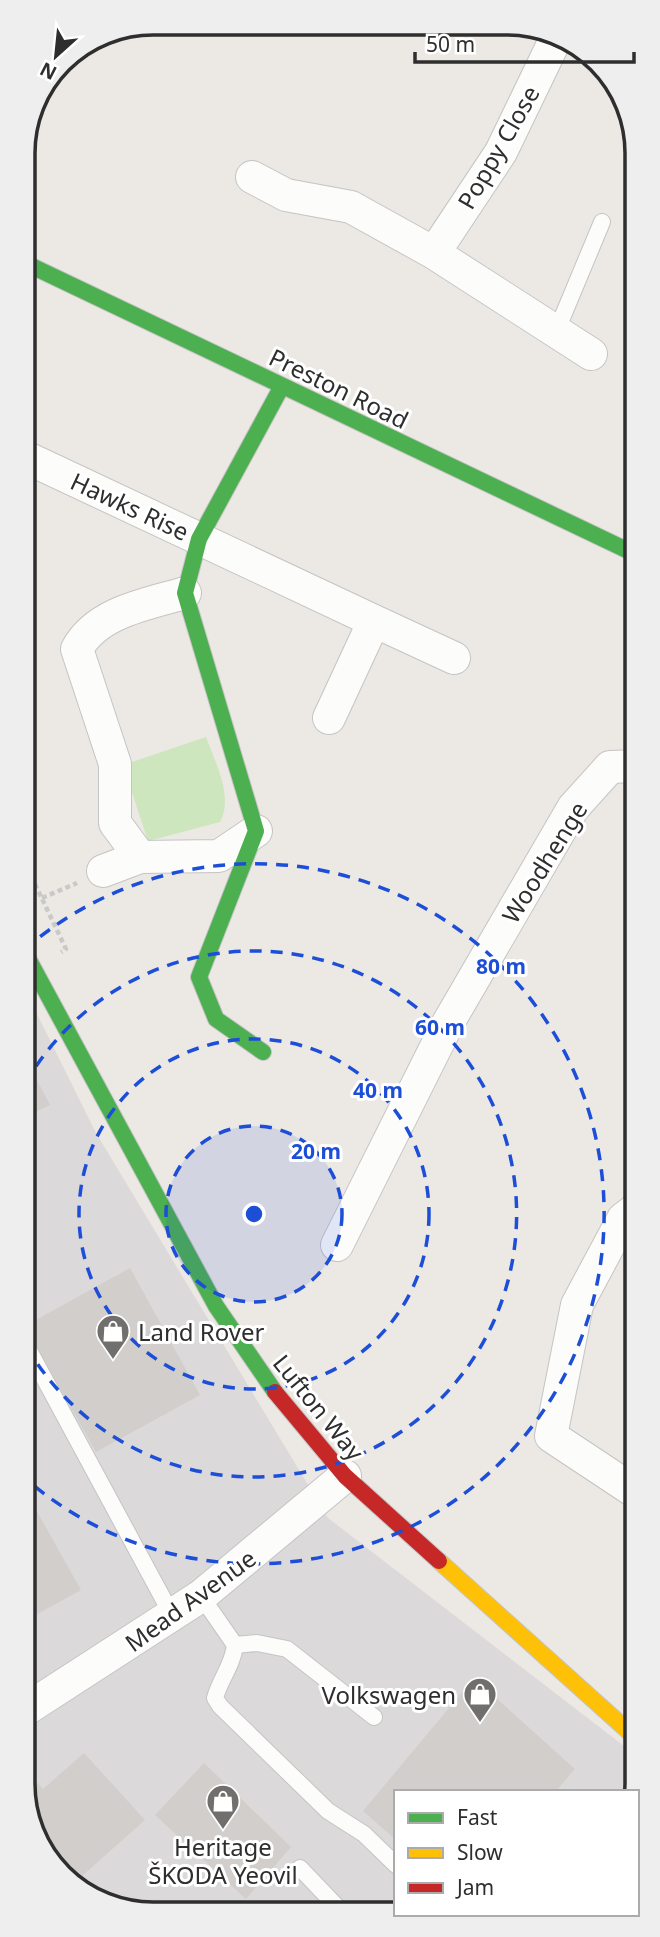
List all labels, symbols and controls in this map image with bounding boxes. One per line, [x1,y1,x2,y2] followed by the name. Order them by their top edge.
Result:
[21,21,91,91] north arrow
[415,21,634,65] scale bar
[426,30,475,58] text: 50 m
[35,56,61,86] text: N
[449,79,547,215] street label: Poppy Close
[264,340,414,436] street label: Preston Road
[66,464,194,548] street label: Hawks Rise
[494,795,594,929] street label: Woodhenge
[476,952,526,980] text: 80 m
[415,1013,465,1041] text: 60 m
[353,1076,403,1104] text: 40 m
[291,1137,341,1165] text: 20 m
[242,1202,266,1226] centre of rings
[94,1312,132,1361] shop icon: Land Rover
[138,1315,265,1348] place label: Land Rover
[266,1347,372,1468] street label: Lufton Way
[118,1541,262,1659] street label: Mead Avenue
[461,1675,499,1724] shop icon: Volkswagen
[322,1678,456,1711] place label: Volkswagen
[204,1782,242,1831] shop icon: Heritage ŠKODA Yeovil
[394,1790,639,1916] legend
[457,1803,498,1831] text: Fast
[148,1830,298,1891] place label: Heritage ŠKODA Yeovil
[457,1838,503,1866] text: Slow
[455,1873,494,1901] text: Jam

